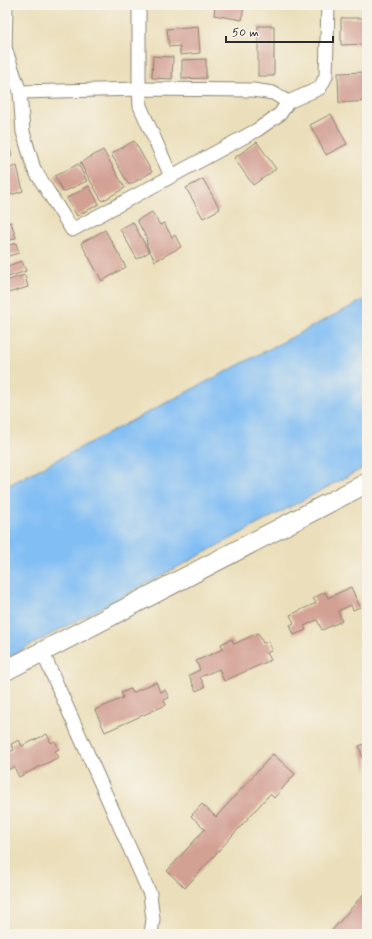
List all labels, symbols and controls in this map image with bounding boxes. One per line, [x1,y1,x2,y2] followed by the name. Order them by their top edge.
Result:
[226,18,333,44] scale bar
[232,25,259,41] text: 50 m

